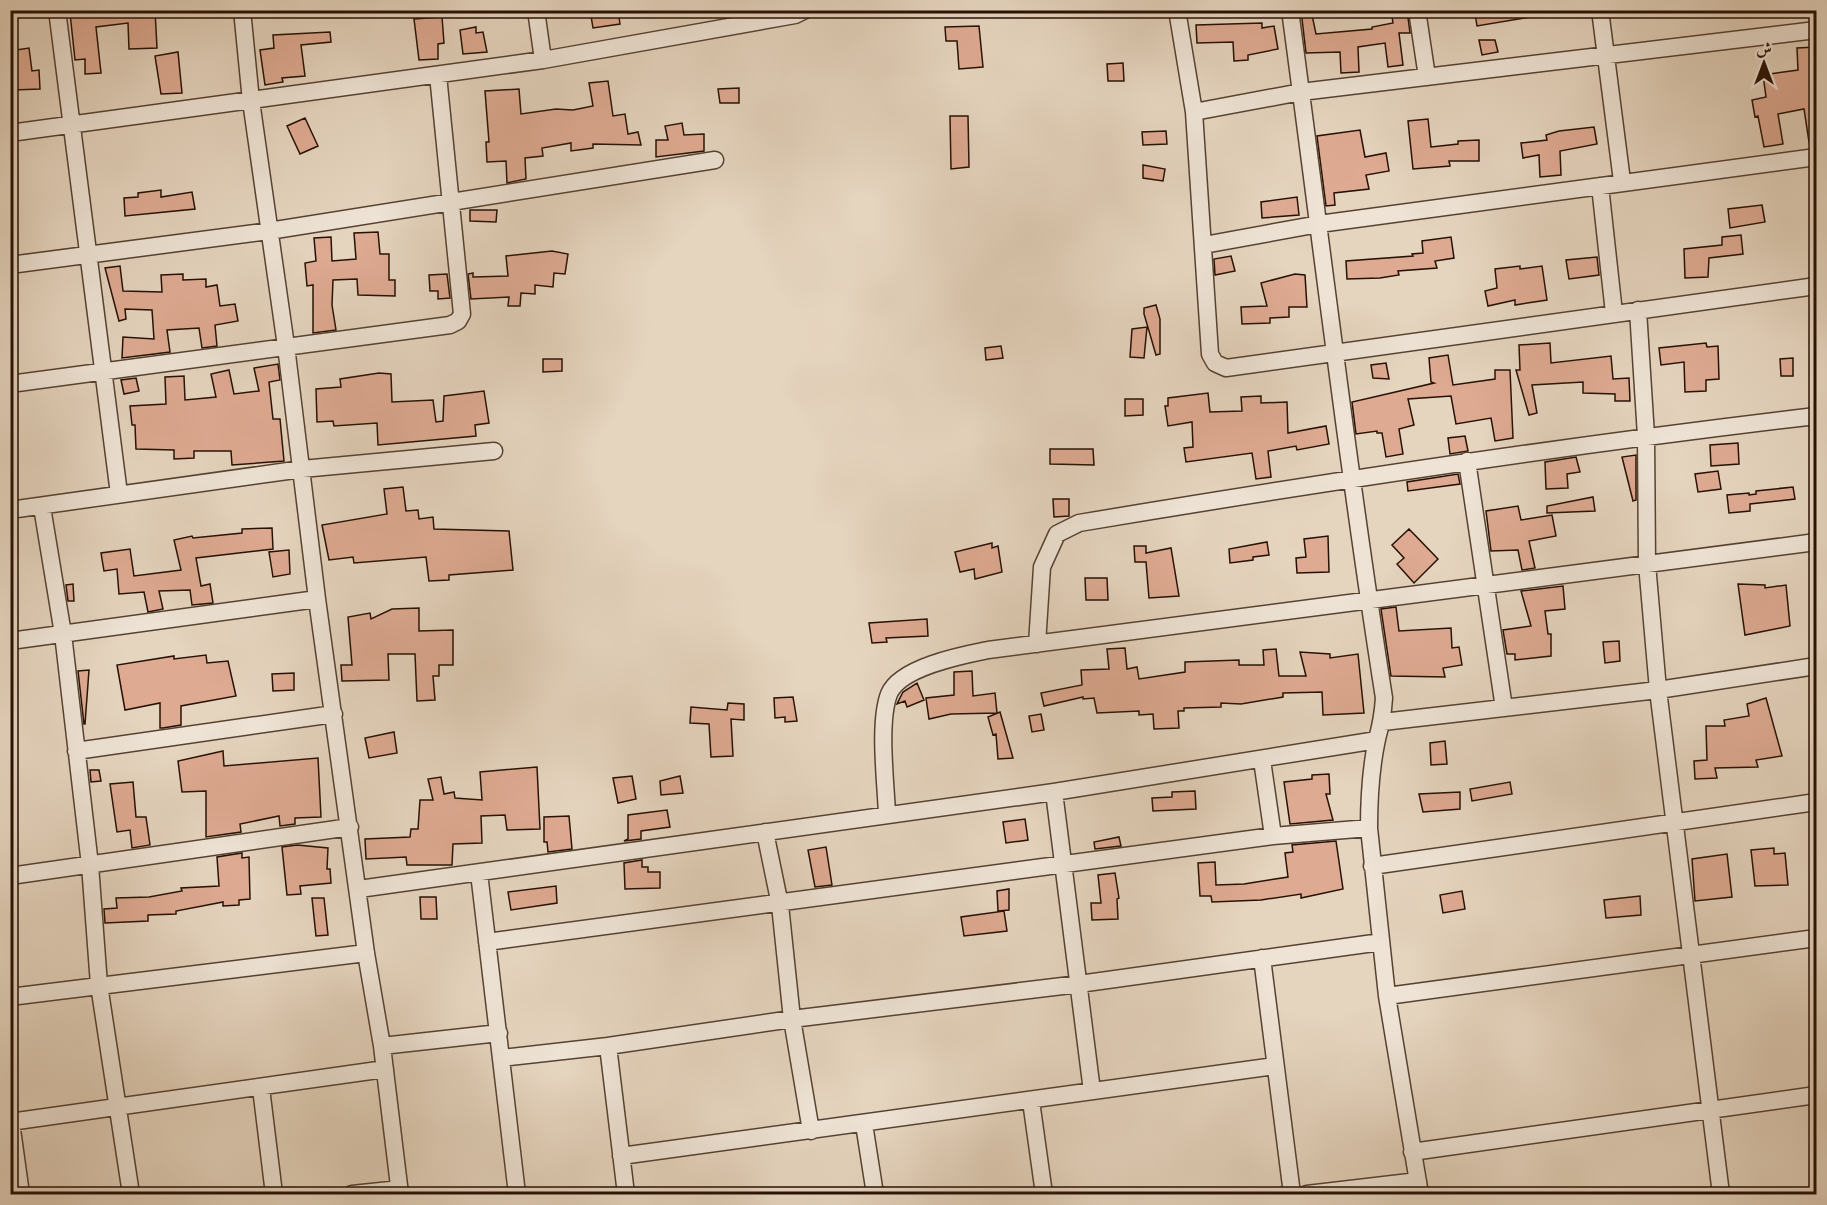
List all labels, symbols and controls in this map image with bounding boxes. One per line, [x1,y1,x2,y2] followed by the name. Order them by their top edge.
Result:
[1734,33,1794,93] north arrow
[1756,39,1772,59] text: ش

